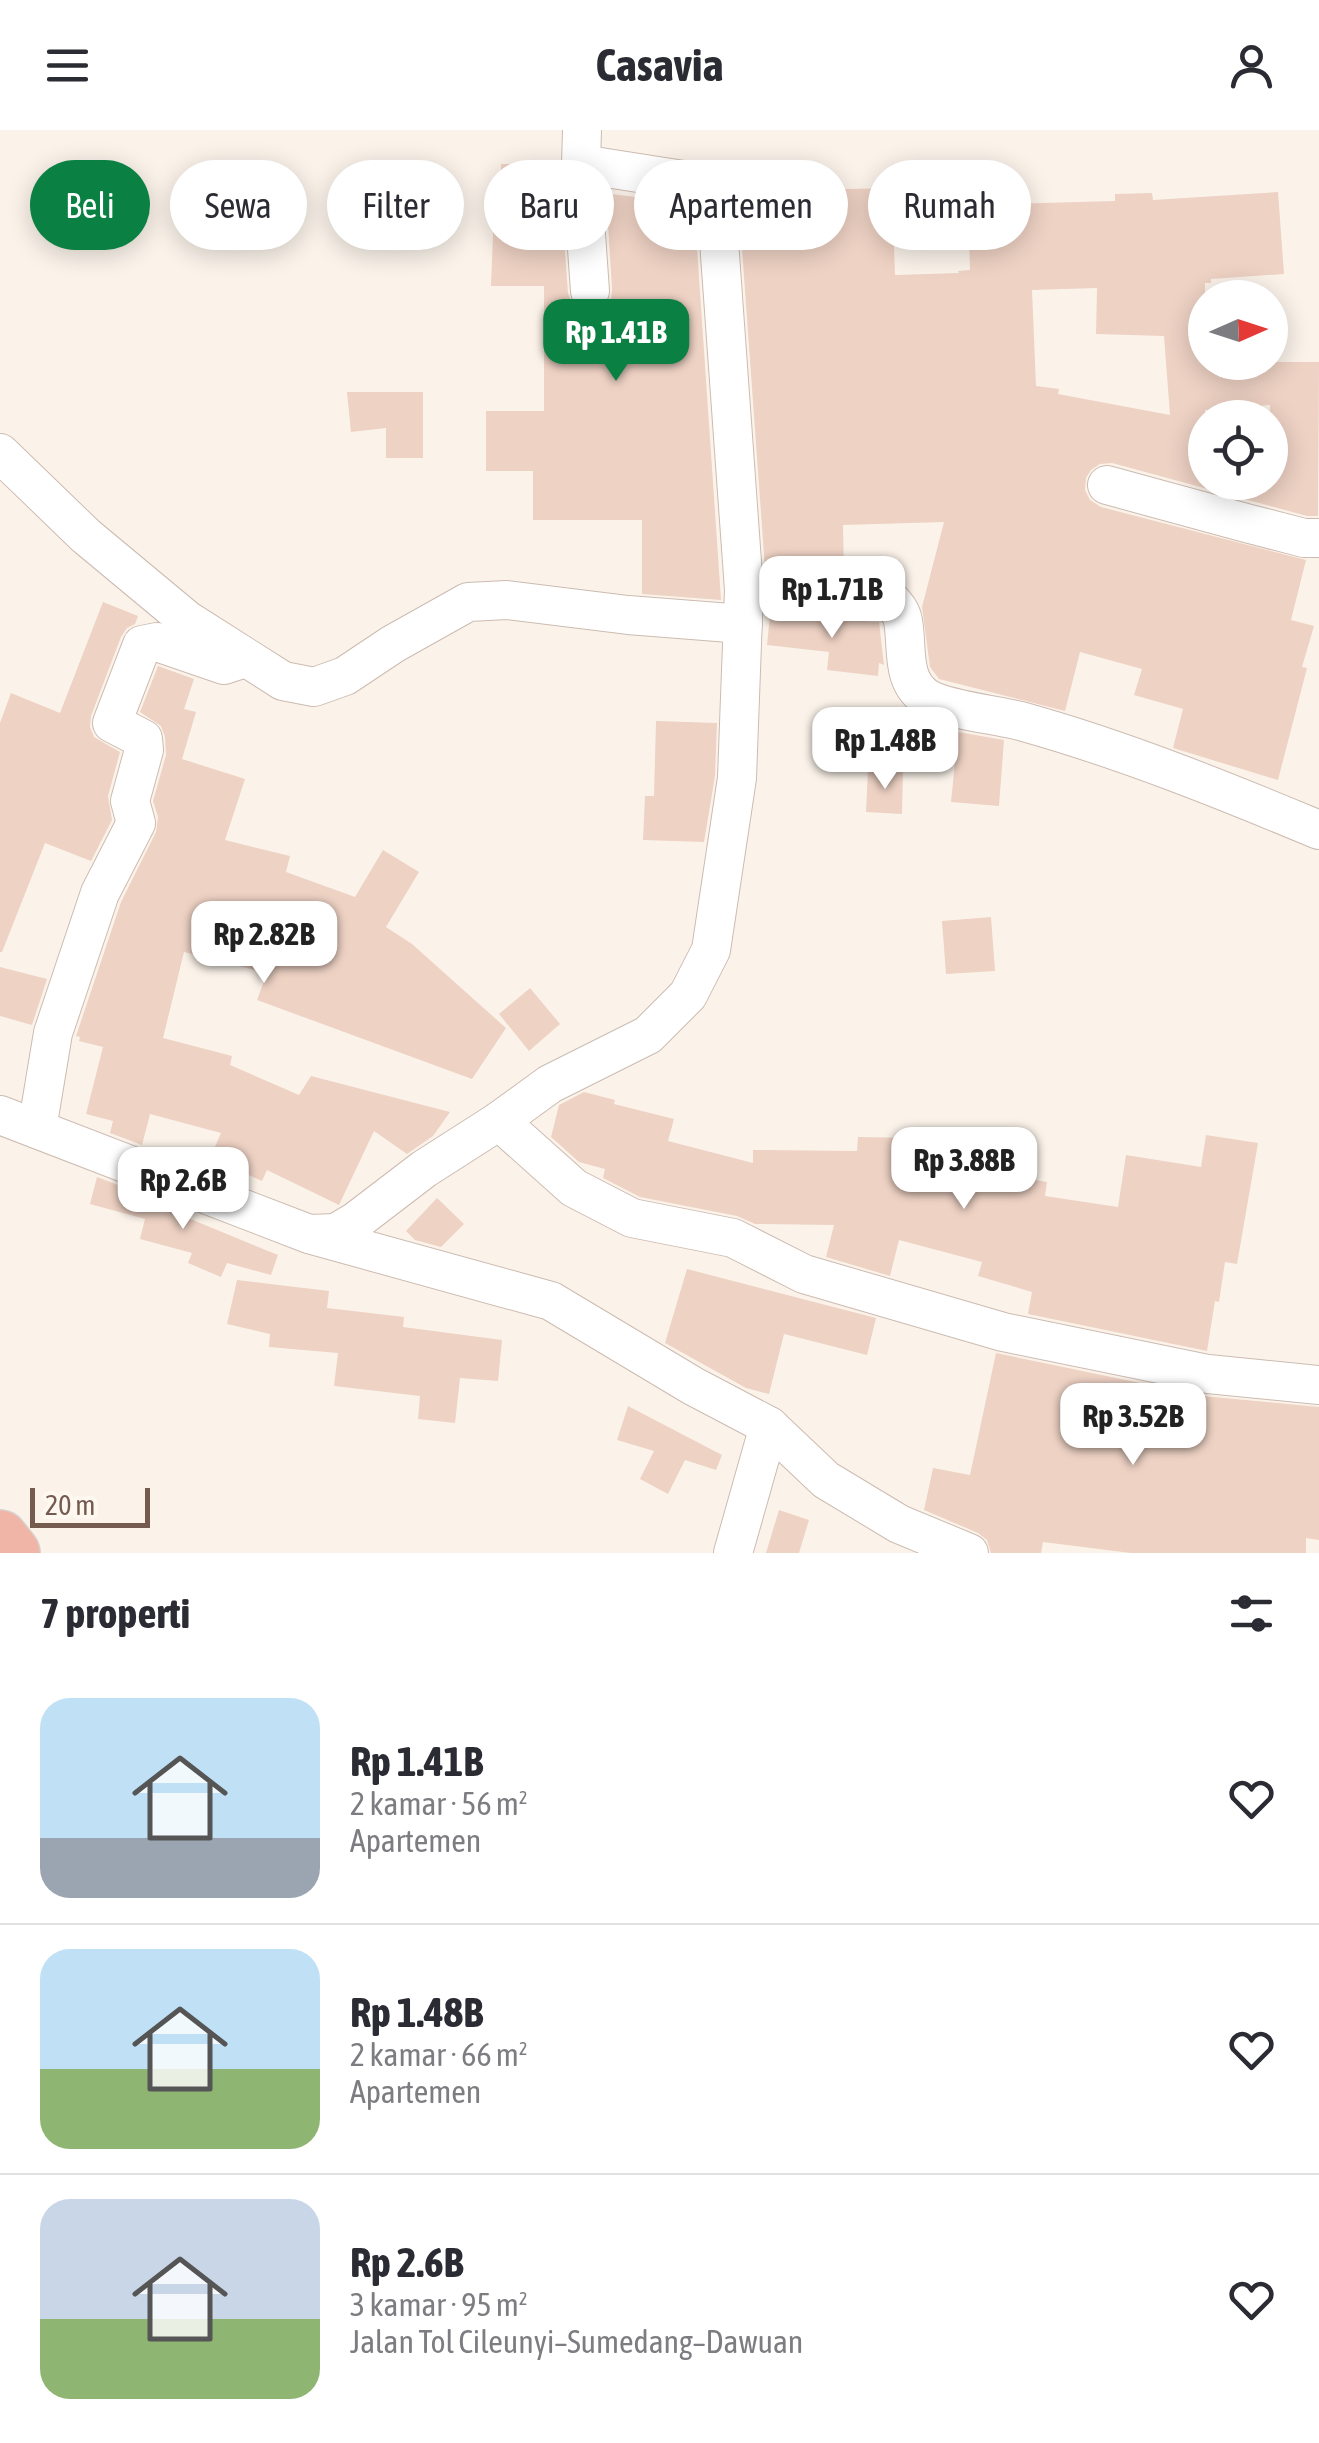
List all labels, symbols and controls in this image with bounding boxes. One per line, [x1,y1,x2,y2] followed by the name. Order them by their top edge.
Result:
[40,38,95,93] icon: menu
[1224,38,1279,93] icon: person
[596,39,723,91] text: Casavia
[30,160,150,250] chip: Beli
[170,160,307,250] chip: Sewa
[327,160,464,250] chip: Filter
[484,160,614,250] chip: Baru
[634,160,848,250] chip: Apartemen
[868,160,1031,250] chip: Rumah
[1188,280,1288,380] north arrow
[1188,280,1288,500] map controls
[513,299,719,384] pin: Rp 1.41B
[565,313,667,350] text: Rp 1.41B
[1188,400,1288,500] button: locate
[729,556,935,641] pin: Rp 1.71B
[781,570,883,607] text: Rp 1.71B
[782,707,988,792] pin: Rp 1.48B
[834,721,936,758] text: Rp 1.48B
[161,901,367,986] pin: Rp 2.82B
[213,915,315,952] text: Rp 2.82B
[861,1127,1067,1212] pin: Rp 3.88B
[913,1141,1015,1178] text: Rp 3.88B
[91,1147,275,1232] pin: Rp 2.6B
[140,1161,226,1198] text: Rp 2.6B
[1030,1383,1236,1468] pin: Rp 3.52B
[1082,1397,1184,1434] text: Rp 3.52B
[30,1483,150,1528] scale bar
[45,1489,95,1521] text: 20 m
[1224,1586,1279,1641] icon: filters
[40,1589,190,1637] text: 7 properti
[350,1737,483,1785] text: Rp 1.41B
[120,1738,240,1858] icon: home
[1224,1771,1279,1826] icon: heart
[350,1785,528,1822] text: 2 kamar · 56 m²
[350,1822,481,1859] text: Apartemen
[350,1988,483,2036] text: Rp 1.48B
[120,1989,240,2109] icon: home
[1224,2022,1279,2077] icon: heart
[350,2036,528,2073] text: 2 kamar · 66 m²
[350,2073,481,2110] text: Apartemen
[350,2238,464,2286] text: Rp 2.6B
[120,2239,240,2359] icon: home
[1224,2272,1279,2327] icon: heart
[350,2286,528,2323] text: 3 kamar · 95 m²
[350,2323,803,2360] text: Jalan Tol Cileunyi–Sumedang–Dawuan

